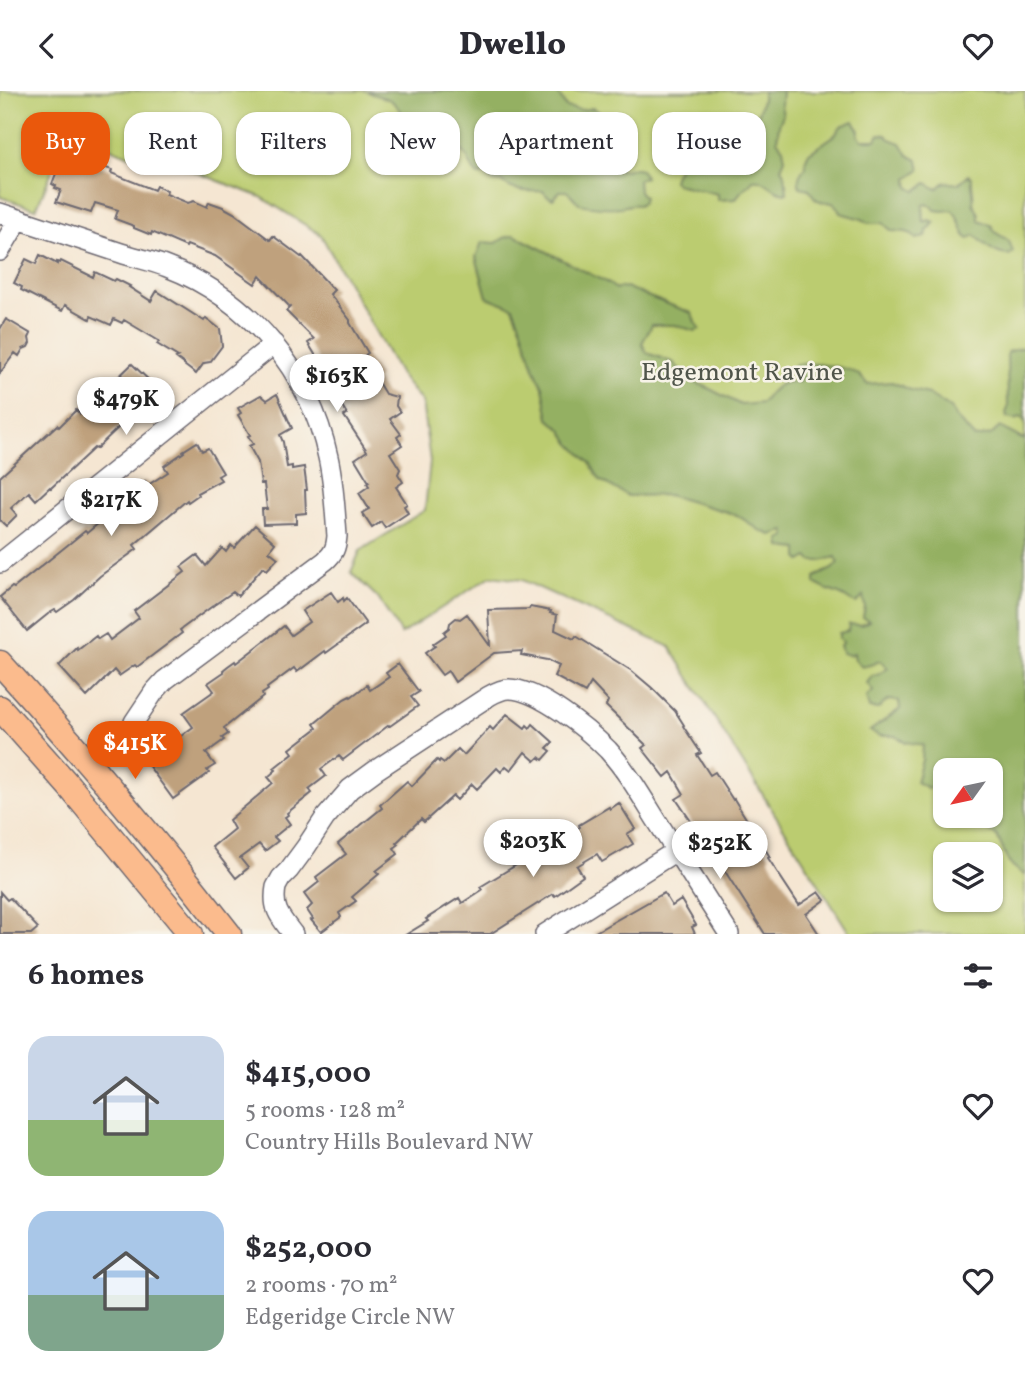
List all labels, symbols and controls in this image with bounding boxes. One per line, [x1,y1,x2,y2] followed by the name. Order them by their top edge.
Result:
[459,24,566,68] text: Dwello
[28,27,66,65] icon: back
[959,27,997,65] icon: heart
[21,112,110,175] chip: Buy
[124,112,222,175] chip: Rent
[236,112,351,175] chip: Filters
[365,112,460,175] chip: New
[474,112,638,175] chip: Apartment
[652,112,766,175] chip: House
[288,355,386,414] pin: $163K
[641,355,843,391] park label: Edgemont Ravine
[306,361,368,393] text: $163K
[77,377,175,437] pin: $479K
[93,384,159,416] text: $479K
[62,479,160,538] pin: $217K
[80,485,142,517] text: $217K
[86,721,184,781] pin: $415K
[103,728,167,760] text: $415K
[933,758,1003,828] north arrow
[933,758,1003,912] map controls
[484,819,582,879] pin: $203K
[671,821,769,881] pin: $252K
[500,826,566,858] text: $203K
[688,828,752,860] text: $252K
[933,842,1003,912] button: layers
[28,955,144,997] text: 6 homes
[959,957,997,995] icon: filters
[245,1053,371,1095] text: $415,000
[84,1064,168,1148] icon: home
[959,1087,997,1125] icon: heart
[245,1095,405,1127] text: 5 rooms · 128 m²
[245,1127,534,1159] text: Country Hills Boulevard NW
[245,1228,372,1270] text: $252,000
[84,1239,168,1323] icon: home
[959,1262,997,1300] icon: heart
[245,1270,398,1302] text: 2 rooms · 70 m²
[245,1302,455,1334] text: Edgeridge Circle NW

